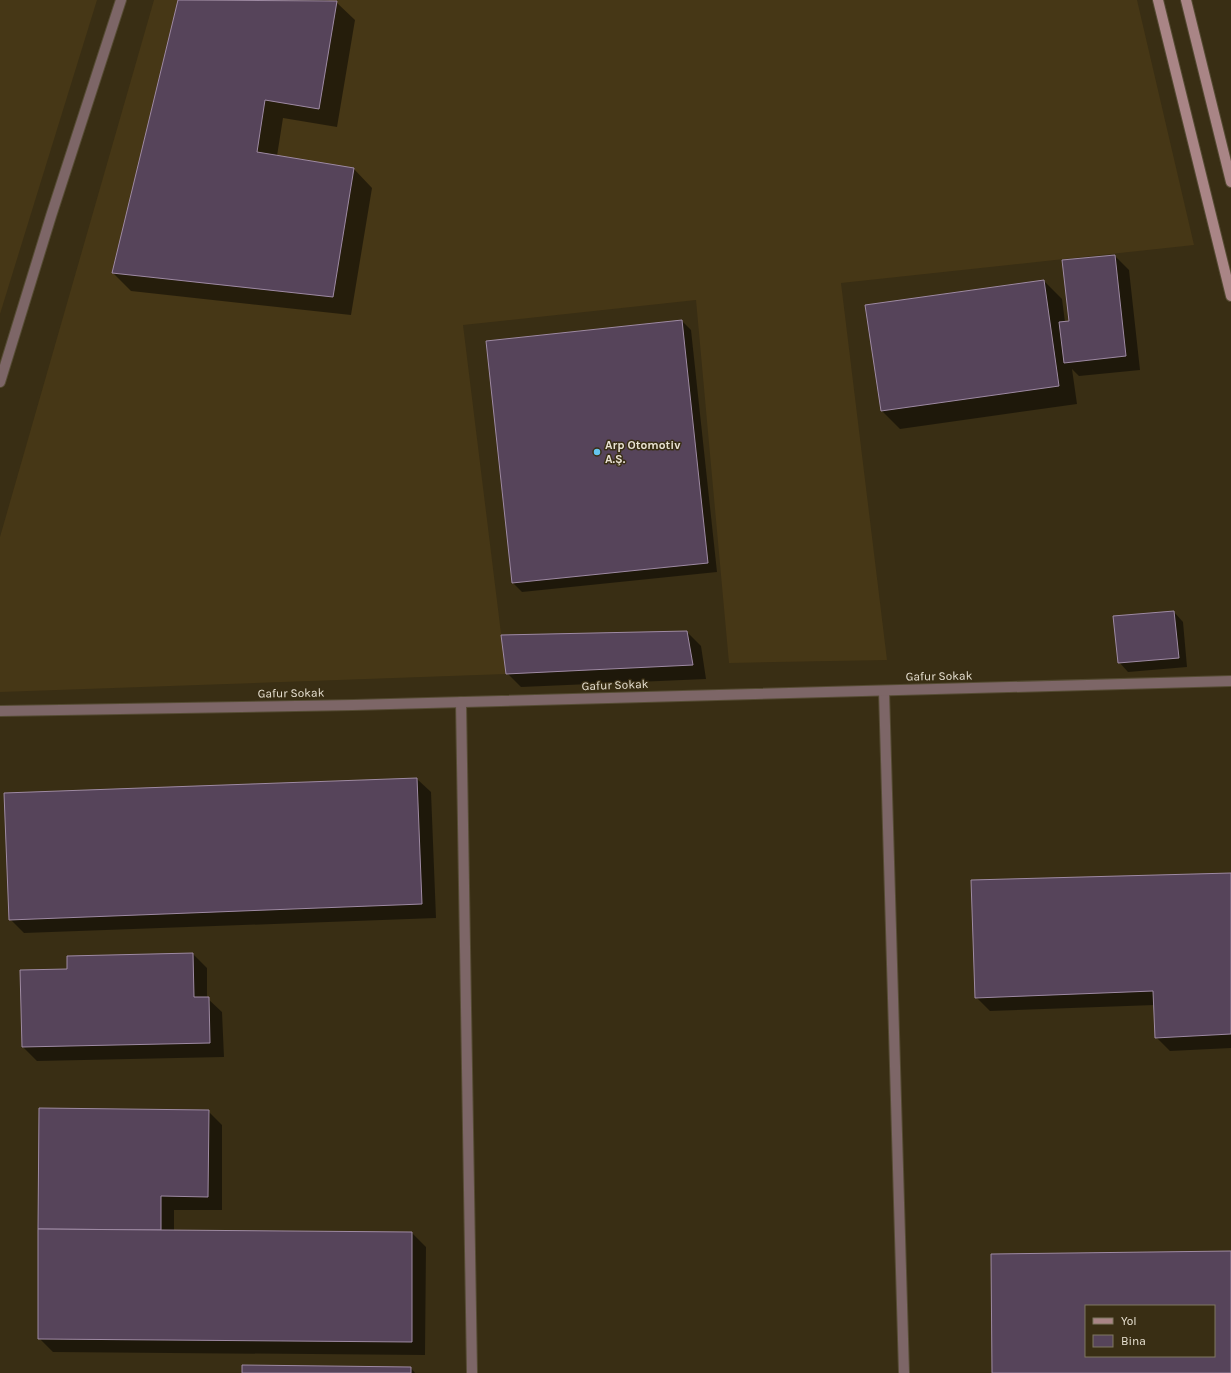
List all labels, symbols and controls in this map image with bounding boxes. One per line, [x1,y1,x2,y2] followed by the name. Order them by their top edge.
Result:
[605,438,681,466] place label: Arp Otomotiv A.Ş.
[592,447,602,457] marker: Arp Otomotiv A.Ş.
[905,668,973,684] street label: Gafur Sokak
[581,677,649,693] street label: Gafur Sokak
[257,685,325,701] street label: Gafur Sokak
[1085,1305,1215,1357] legend
[1121,1314,1137,1328] text: Yol
[1121,1334,1146,1348] text: Bina

